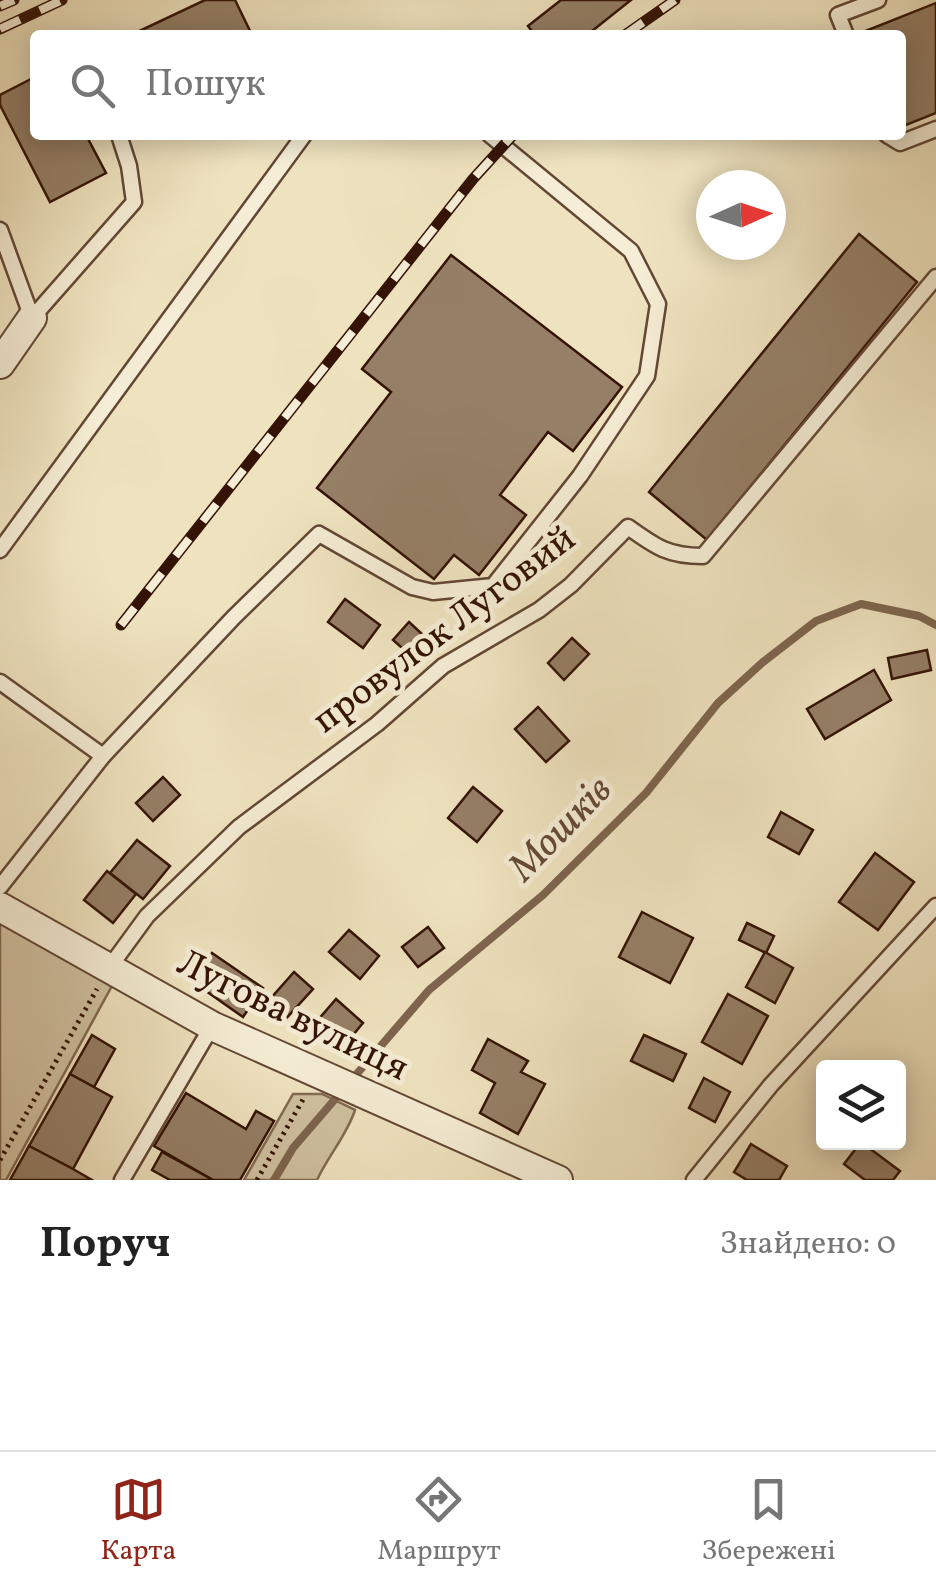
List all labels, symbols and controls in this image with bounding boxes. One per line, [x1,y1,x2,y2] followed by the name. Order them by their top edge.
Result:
[30,30,906,140] search box
[65,58,120,113] icon: search
[145,59,265,112] text: Пошук
[696,170,786,260] north arrow
[302,514,588,748] street label: провулок Луговий
[496,765,626,897] water label: Мошків
[167,938,417,1096] street label: Лугова вулиця
[816,1060,906,1150] map controls
[816,1060,906,1150] button: layers
[40,1216,170,1275] text: Поруч
[720,1223,896,1267] text: Знайдено: 0
[100,1472,176,1571] tab: Карта
[377,1472,501,1571] tab: Маршрут
[702,1472,836,1571] tab: Збережені

